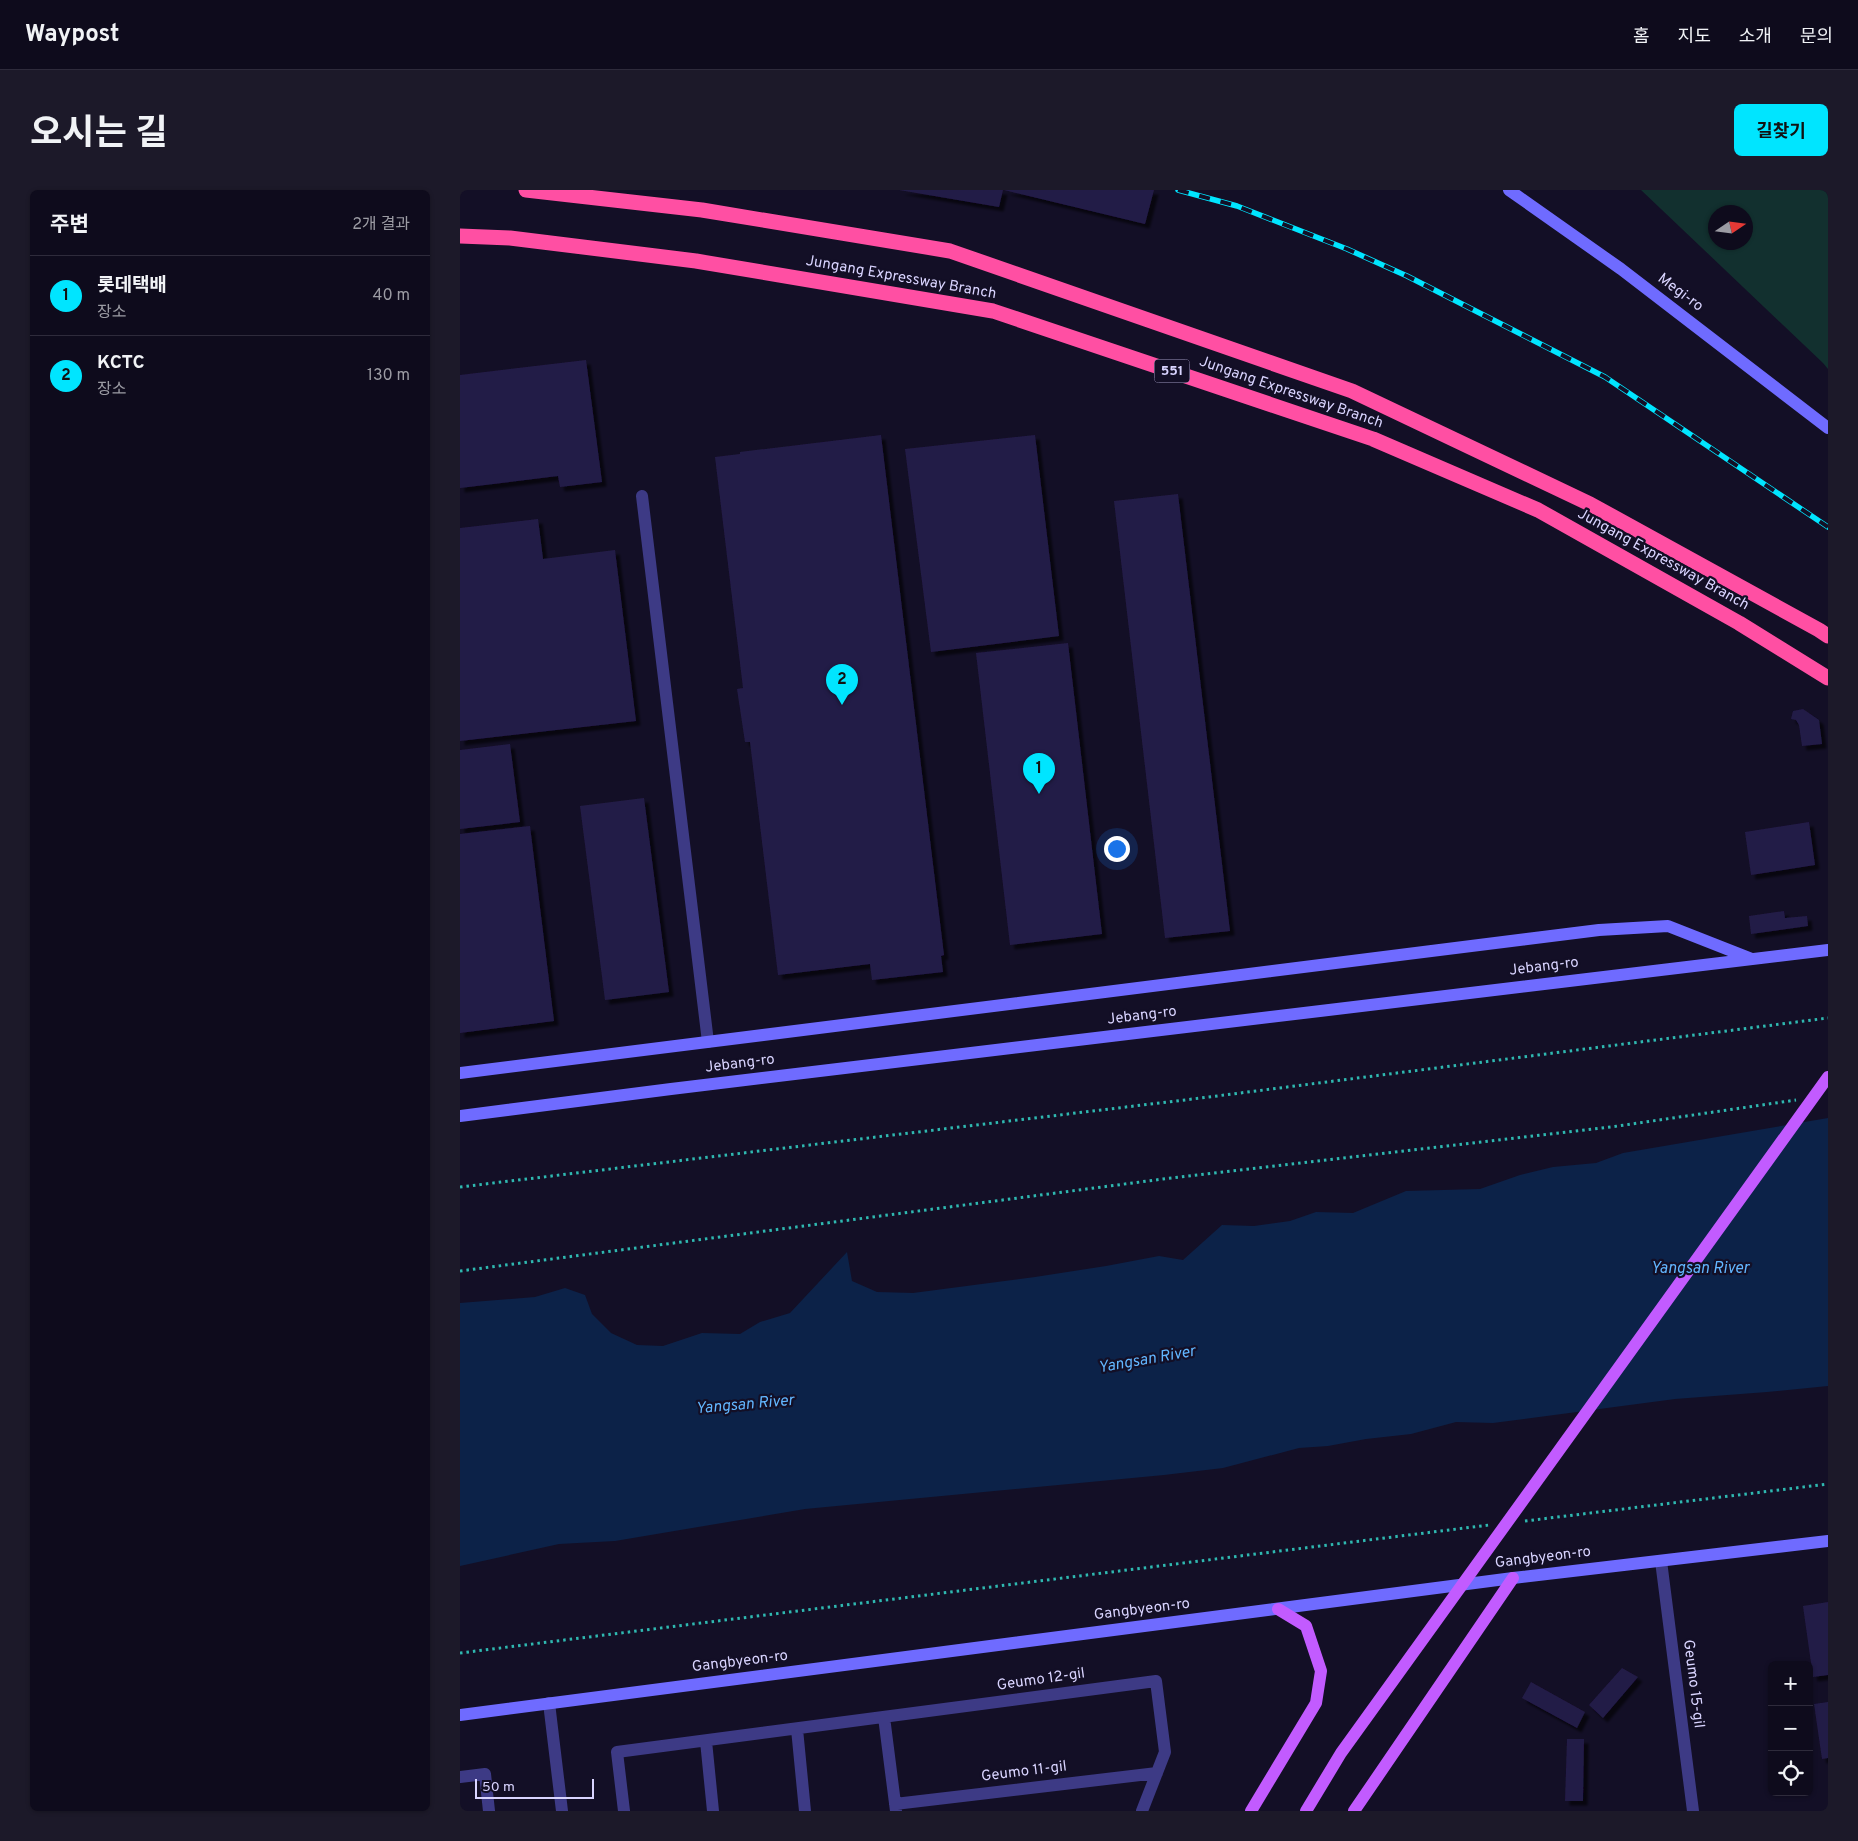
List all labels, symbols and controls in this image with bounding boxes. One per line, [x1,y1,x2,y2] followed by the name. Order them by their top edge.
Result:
[25,20,119,50] text: Waypost
[1633,26,1650,49] text: 홈
[1678,26,1711,49] text: 지도
[1739,26,1772,49] text: 소개
[1800,26,1833,49] text: 문의
[1734,104,1828,156] button: 길찾기
[30,113,168,157] text: 오시는 길
[1708,205,1753,250] north arrow
[50,212,89,239] text: 주변
[352,215,410,235] text: 2개 결과
[804,252,998,304] street label: Jungang Expressway Branch
[1653,270,1707,316] street label: Megi-ro
[97,274,167,298] text: 롯데택배
[63,286,69,306] text: 1
[372,286,410,306] text: 40 m
[97,303,126,323] text: 장소
[97,351,145,375] text: KCTC
[1197,353,1385,433] street label: Jungang Expressway Branch
[1154,360,1190,382] road number: 551
[61,366,71,386] text: 2
[367,366,410,386] text: 130 m
[97,380,126,400] text: 장소
[1574,505,1752,615] street label: Jungang Expressway Branch
[826,664,858,705] pin: 2
[1023,753,1055,794] pin: 1
[1104,836,1130,862] your location
[1508,953,1580,981] street label: Jebang-ro
[1106,1002,1178,1030] street label: Jebang-ro
[704,1050,776,1078] street label: Jebang-ro
[1651,1259,1751,1279] water label: Yangsan River
[1097,1341,1199,1378] water label: Yangsan River
[695,1391,797,1419] water label: Yangsan River
[1494,1543,1592,1573] street label: Gangbyeon-ro
[1093,1595,1191,1625] street label: Gangbyeon-ro
[1678,1639,1708,1729] street label: Geumo 15-gil
[691,1647,789,1677] street label: Gangbyeon-ro
[1768,1661,1813,1796] map controls
[1768,1661,1813,1706] button: +
[996,1664,1086,1696] street label: Geumo 12-gil
[1768,1706,1813,1751] button: −
[1768,1751,1813,1796] button: locate
[980,1757,1068,1787] street label: Geumo 11-gil
[475,1776,594,1799] scale bar
[482,1779,515,1796] text: 50 m

